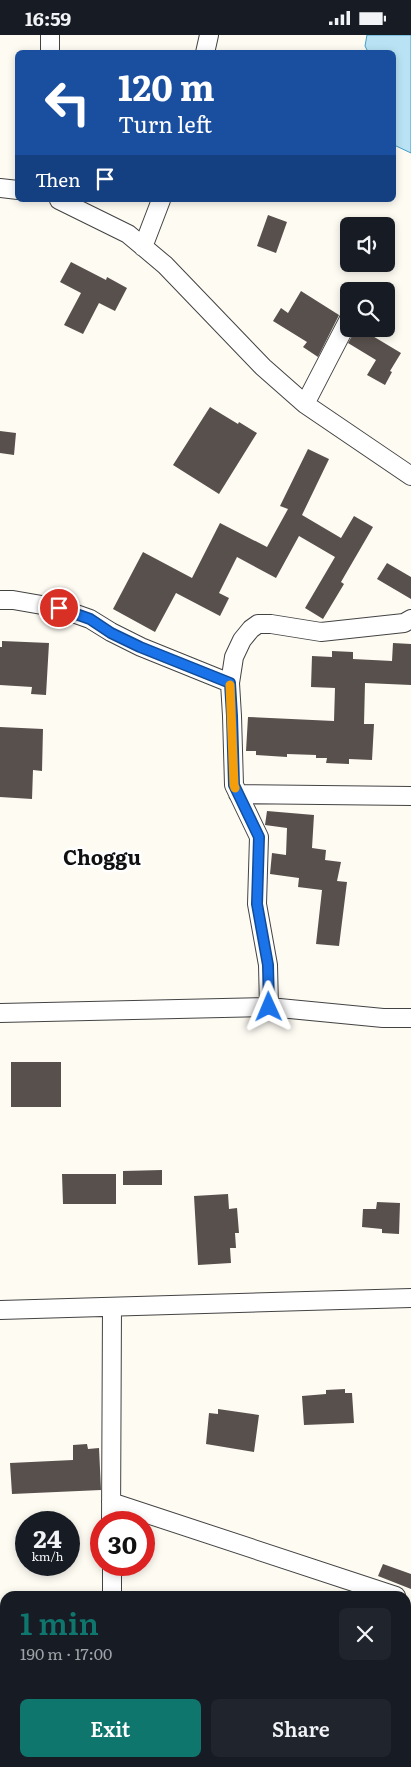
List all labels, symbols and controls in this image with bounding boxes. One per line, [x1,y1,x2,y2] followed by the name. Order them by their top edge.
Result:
[25,4,71,32] text: 16:59
[118,60,215,112] text: 120 m
[35,70,100,135] icon: left
[118,107,212,140] text: Turn left
[35,165,81,193] text: Then
[91,165,119,193] icon: arrive
[340,217,395,337] map controls
[340,217,395,272] button: sound
[340,282,395,337] button: search
[38,587,80,629] pin
[45,594,73,622] icon: arrive
[63,841,141,871] district label: Choggu
[242,980,294,1032] position arrow
[90,1511,155,1576] speed limit sign: 30
[33,1519,62,1556] text: 24
[32,1547,63,1565] text: km/h
[20,1600,99,1644] text: 1 min
[339,1608,391,1660] button: close
[20,1641,112,1665] text: 190 m · 17:00
[20,1699,201,1757] button: Exit
[211,1699,391,1757] button: Share

